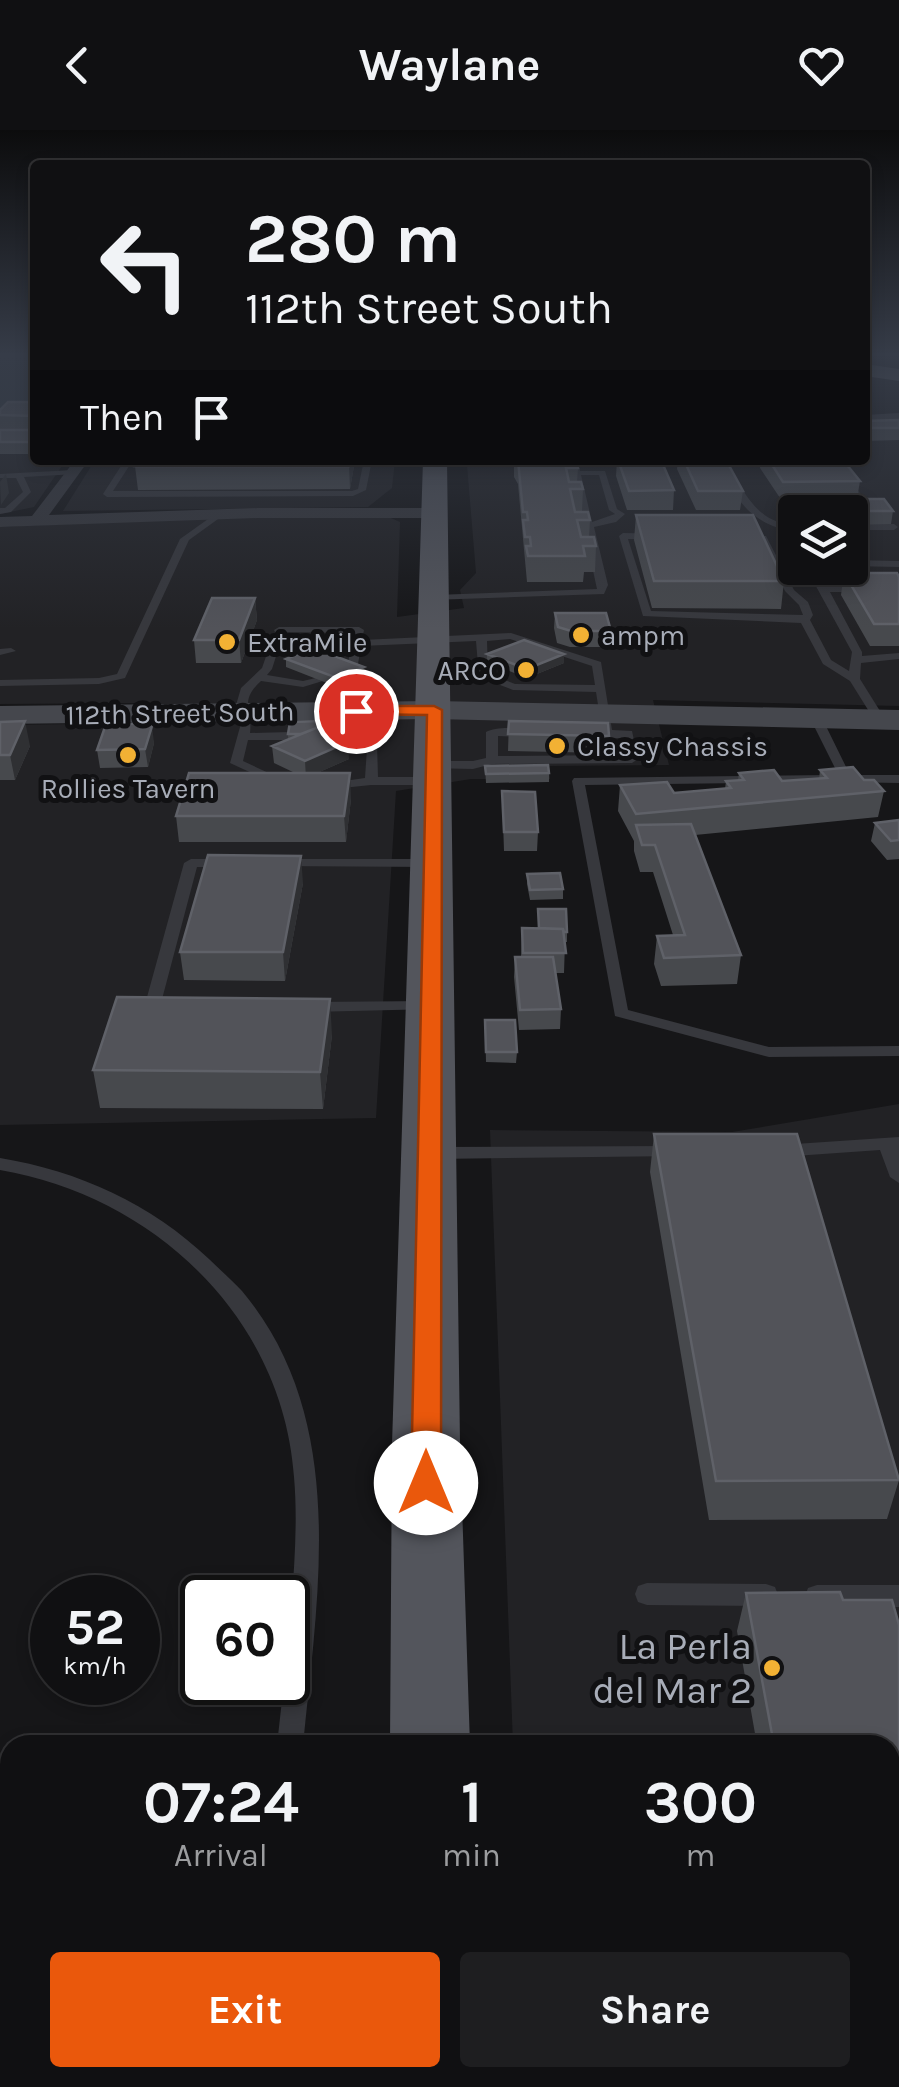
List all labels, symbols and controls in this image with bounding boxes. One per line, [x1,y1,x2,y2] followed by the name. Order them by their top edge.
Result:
[50,38,105,93] icon: back
[794,38,849,93] icon: heart
[359,39,540,91] text: Waylane
[245,198,461,280] text: 280 m
[80,200,210,330] icon: left
[245,282,613,334] text: 112th Street South
[184,390,239,445] icon: arrive
[80,395,164,440] text: Then
[778,495,868,585] map controls
[778,495,868,585] button: layers
[601,619,685,652] place label: ampm
[570,624,592,646] marker: ampm
[247,626,367,659] place label: ExtraMile
[216,631,238,653] marker: ExtraMile
[438,654,506,687] place label: ARCO
[515,659,537,681] marker: ARCO
[314,669,399,754] pin
[329,684,384,739] icon: arrive
[65,695,295,731] street label: 112th Street South
[577,730,768,763] place label: Classy Chassis
[546,735,568,757] marker: Classy Chassis
[117,744,139,766] marker: Rollies Tavern
[41,772,215,805] place label: Rollies Tavern
[374,1431,478,1535] position arrow
[180,1575,310,1705] speed limit sign: 60
[65,1598,125,1657] text: 52
[592,1624,752,1713] place label: La Perla del Mar 2
[63,1651,127,1680] text: km/h
[761,1657,783,1679] marker: La Perla del Mar 2
[143,1767,299,1837] text: 07:24
[461,1767,482,1837] text: 1
[644,1767,757,1837] text: 300
[174,1837,268,1874] text: Arrival
[442,1837,501,1874] text: min
[685,1837,715,1874] text: m
[50,1952,440,2067] button: Exit
[460,1952,850,2067] button: Share

